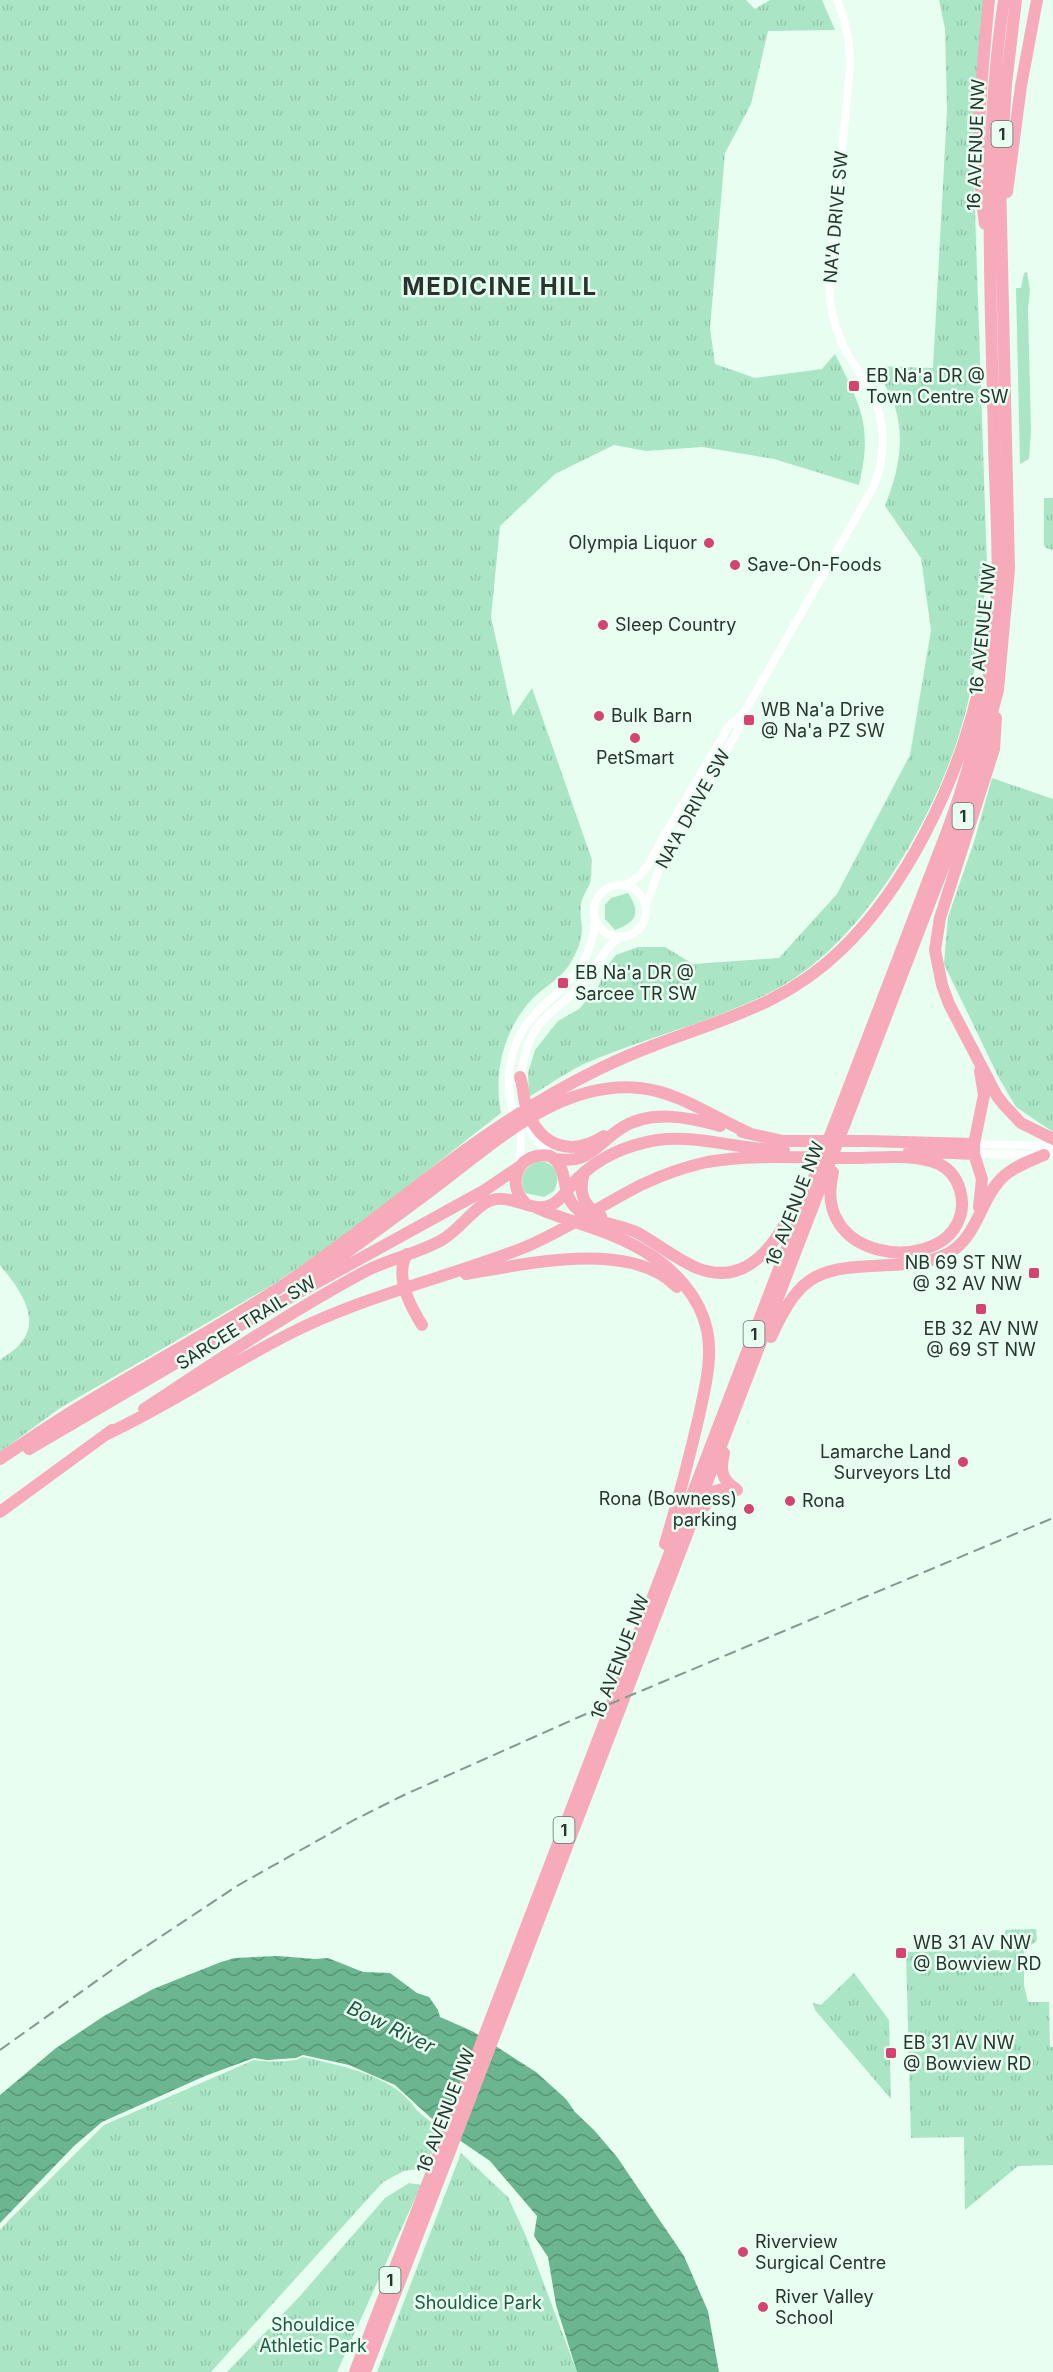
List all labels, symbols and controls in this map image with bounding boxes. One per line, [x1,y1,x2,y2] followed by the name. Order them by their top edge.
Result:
[963,78,988,211] street label: 16 AVENUE NW
[992,121,1012,147] road number: 1
[819,150,852,284] street label: NA'A DRIVE SW
[402,272,598,301] district label: MEDICINE HILL
[866,365,1009,407] place label: EB Na'a DR @ Town Centre SW
[847,379,861,393] marker: EB Na'a DR @ Town Centre SW
[569,532,697,553] place label: Olympia Liquor
[702,536,716,550] marker: Olympia Liquor
[747,554,882,575] place label: Save-On-Foods
[728,558,742,572] marker: Save-On-Foods
[965,562,1000,696] street label: 16 AVENUE NW
[615,614,736,635] place label: Sleep Country
[596,618,610,632] marker: Sleep Country
[761,699,885,741] place label: WB Na'a Drive @ Na'a PZ SW
[611,705,692,726] place label: Bulk Barn
[592,709,606,723] marker: Bulk Barn
[742,713,756,727] marker: WB Na'a Drive @ Na'a PZ SW
[628,731,642,745] marker: PetSmart
[651,745,734,872] street label: NA'A DRIVE SW
[596,747,674,768] place label: PetSmart
[952,803,974,829] road number: 1
[575,962,697,1004] place label: EB Na'a DR @ Sarcee TR SW
[556,976,570,990] marker: EB Na'a DR @ Sarcee TR SW
[761,1138,828,1269] street label: 16 AVENUE NW
[905,1252,1022,1294] place label: NB 69 ST NW @ 32 AV NW
[1027,1266,1041,1280] marker: NB 69 ST NW @ 32 AV NW
[172,1271,320,1374] street label: SARCEE TRAIL SW
[974,1302,988,1316] marker: EB 32 AV NW @ 69 ST NW
[924,1318,1039,1360] place label: EB 32 AV NW @ 69 ST NW
[744,1321,764,1347] road number: 1
[820,1441,951,1483] place label: Lamarche Land Surveyors Ltd
[956,1455,970,1469] marker: Lamarche Land Surveyors Ltd
[599,1488,737,1530] place label: Rona (Bowness) parking
[802,1490,845,1511] place label: Rona
[783,1494,797,1508] marker: Rona
[742,1502,756,1516] marker: Rona (Bowness) parking
[586,1591,653,1722] street label: 16 AVENUE NW
[554,1817,574,1843] road number: 1
[913,1932,1041,1974] place label: WB 31 AV NW @ Bowview RD
[894,1946,908,1960] marker: WB 31 AV NW @ Bowview RD
[343,1996,439,2059] water label: Bow River
[903,2032,1031,2074] place label: EB 31 AV NW @ Bowview RD
[412,2045,479,2176] street label: 16 AVENUE NW
[884,2046,898,2060] marker: EB 31 AV NW @ Bowview RD
[755,2231,886,2273] place label: Riverview Surgical Centre
[736,2245,750,2259] marker: Riverview Surgical Centre
[380,2267,400,2293] road number: 1
[775,2286,874,2328] place label: River Valley School
[414,2292,542,2313] park label: Shouldice Park
[756,2300,770,2314] marker: River Valley School
[259,2314,367,2356] park label: Shouldice Athletic Park

